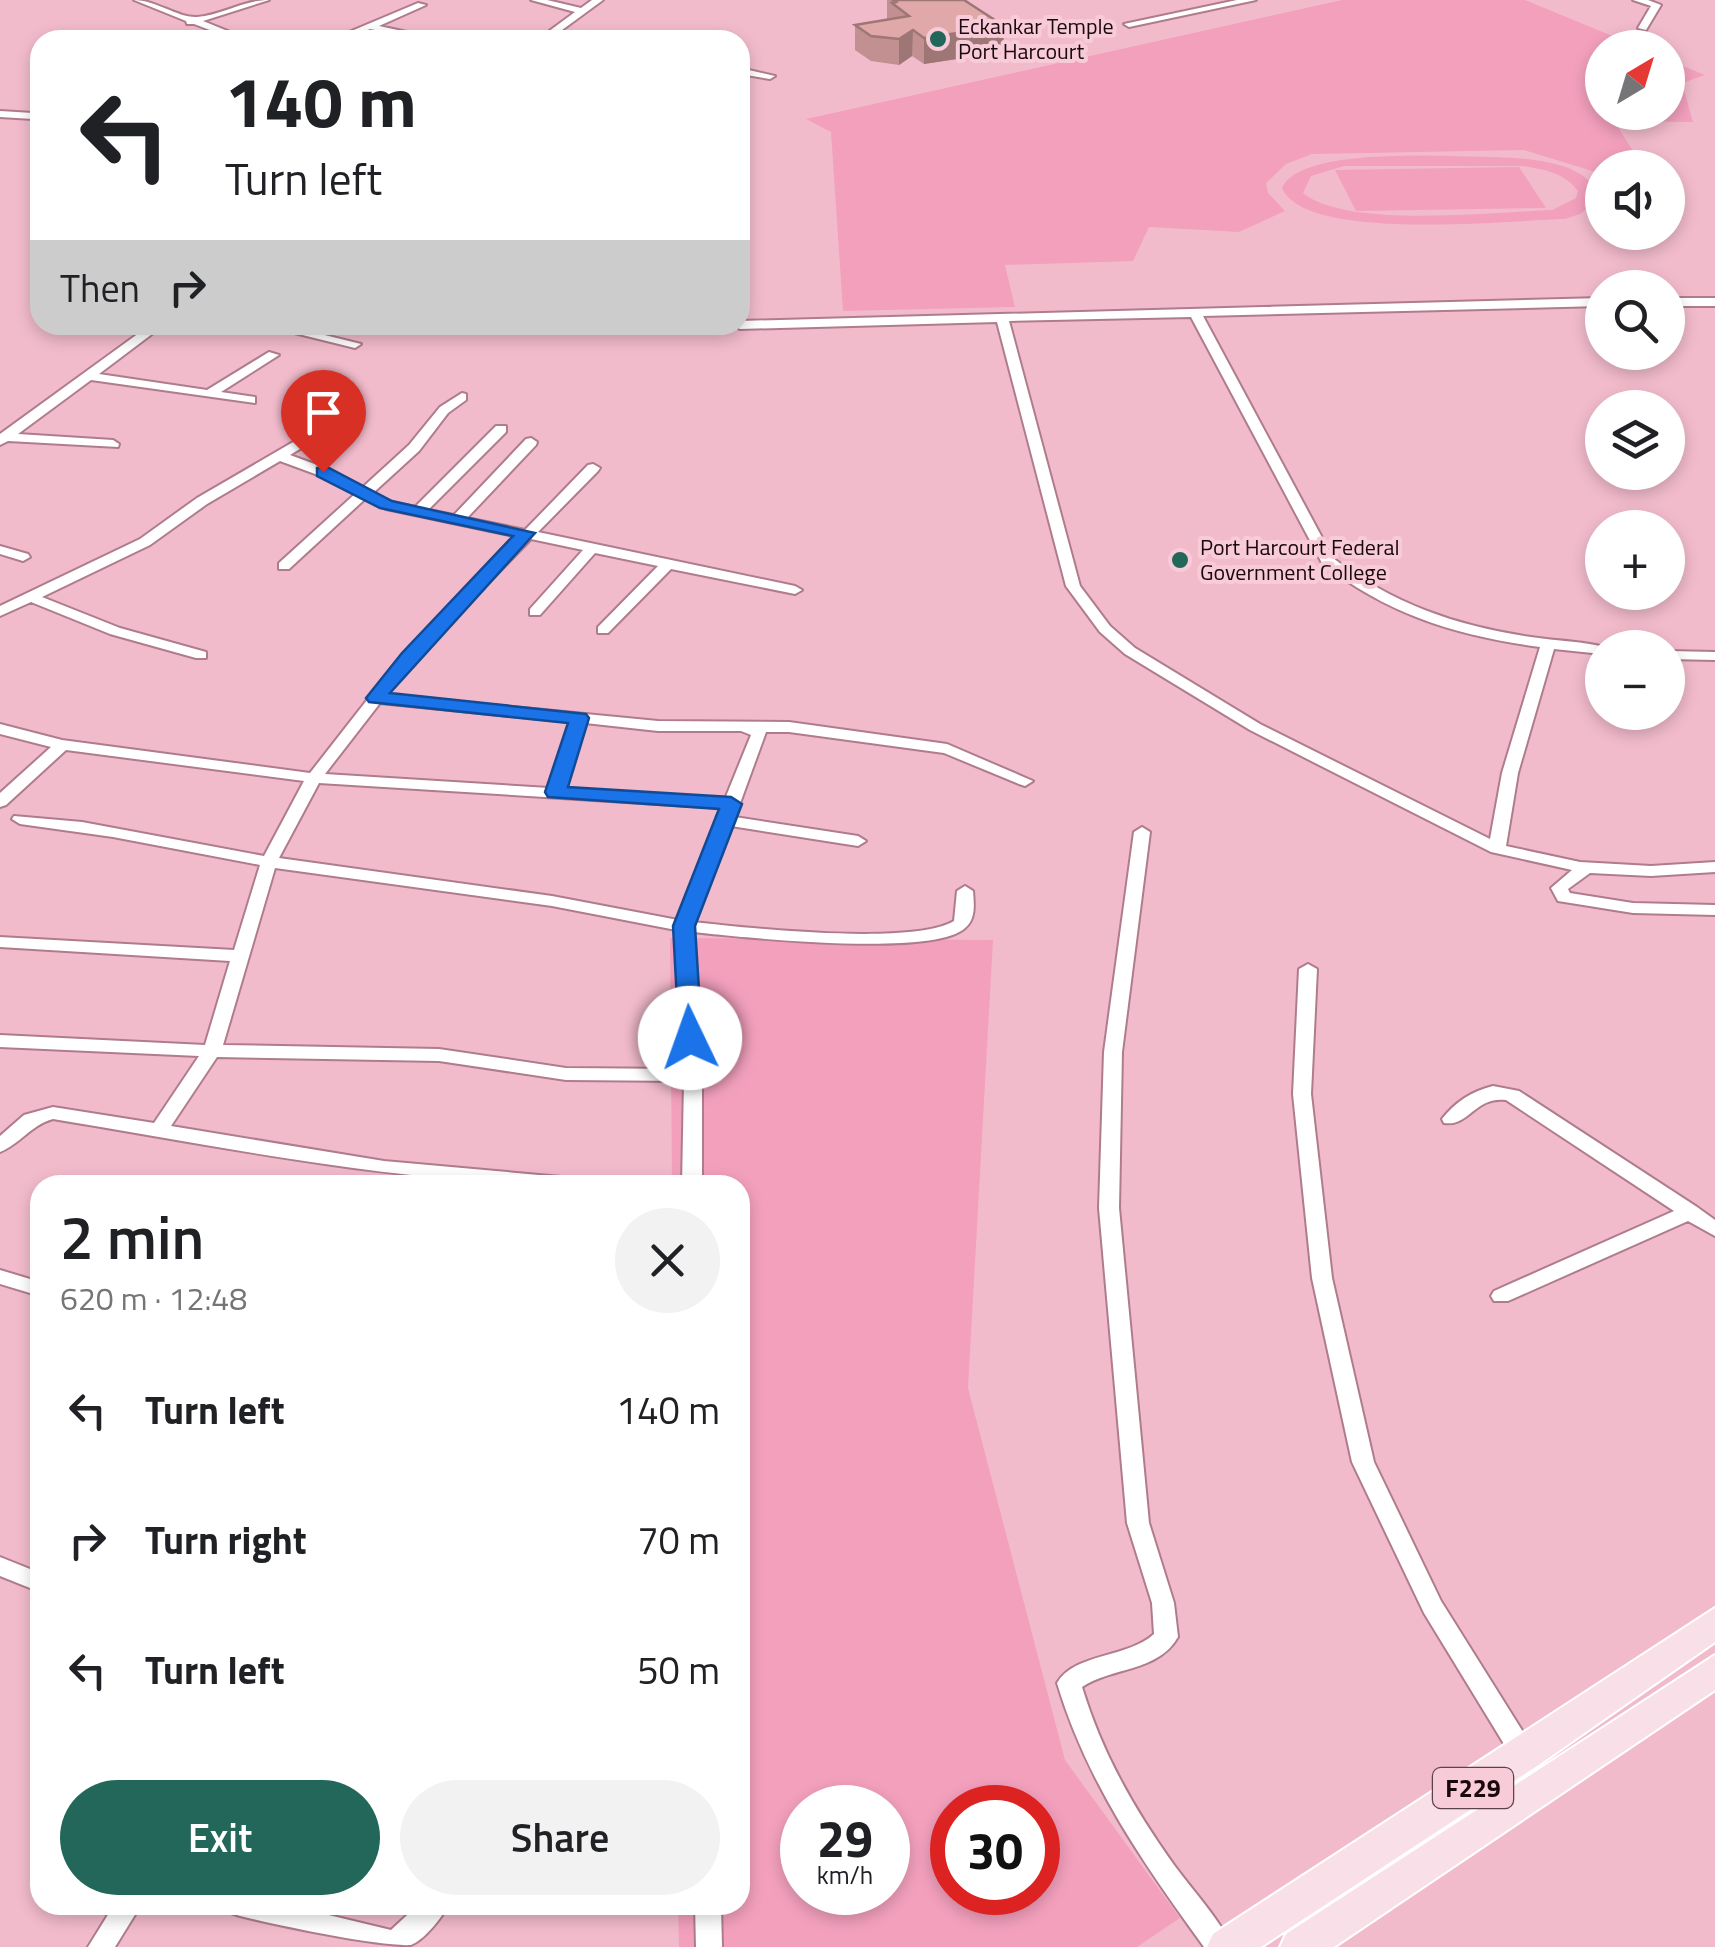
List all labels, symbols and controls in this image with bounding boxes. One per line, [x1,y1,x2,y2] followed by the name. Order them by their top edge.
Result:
[958,9,1114,68] place label: Eckankar Temple Port Harcourt
[927,28,949,50] marker: Eckankar Temple Port Harcourt
[1585,30,1685,130] north arrow
[1585,30,1685,730] map controls
[225,48,417,154] text: 140 m
[60,70,190,200] icon: left
[225,144,382,212] text: Turn left
[1585,150,1685,250] button: sound
[60,259,140,317] text: Then
[160,260,215,315] icon: right
[1585,270,1685,370] button: search
[281,370,366,473] pin
[296,385,351,440] icon: arrive
[1585,390,1685,490] button: layers
[1585,510,1685,610] button: +
[1200,530,1400,589] place label: Port Harcourt Federal Government College
[1169,549,1191,571] marker: Port Harcourt Federal Government College
[1585,630,1685,730] button: −
[638,986,742,1090] position arrow
[60,1191,204,1282] text: 2 min
[615,1208,720,1313] button: close
[60,1274,247,1322] text: 620 m · 12:48
[145,1381,285,1439] text: Turn left
[616,1381,720,1439] text: 140 m
[60,1383,115,1438] icon: left
[145,1511,307,1569] text: Turn right
[637,1511,720,1569] text: 70 m
[60,1513,115,1568] icon: right
[145,1641,285,1699] text: Turn left
[637,1641,720,1699] text: 50 m
[60,1643,115,1698] icon: left
[1433,1768,1513,1808] road number: F229
[60,1780,380,1895] button: Exit
[400,1780,720,1895] button: Share
[930,1785,1060,1915] speed limit sign: 30
[817,1800,873,1876] text: 29
[817,1856,873,1894] text: km/h

